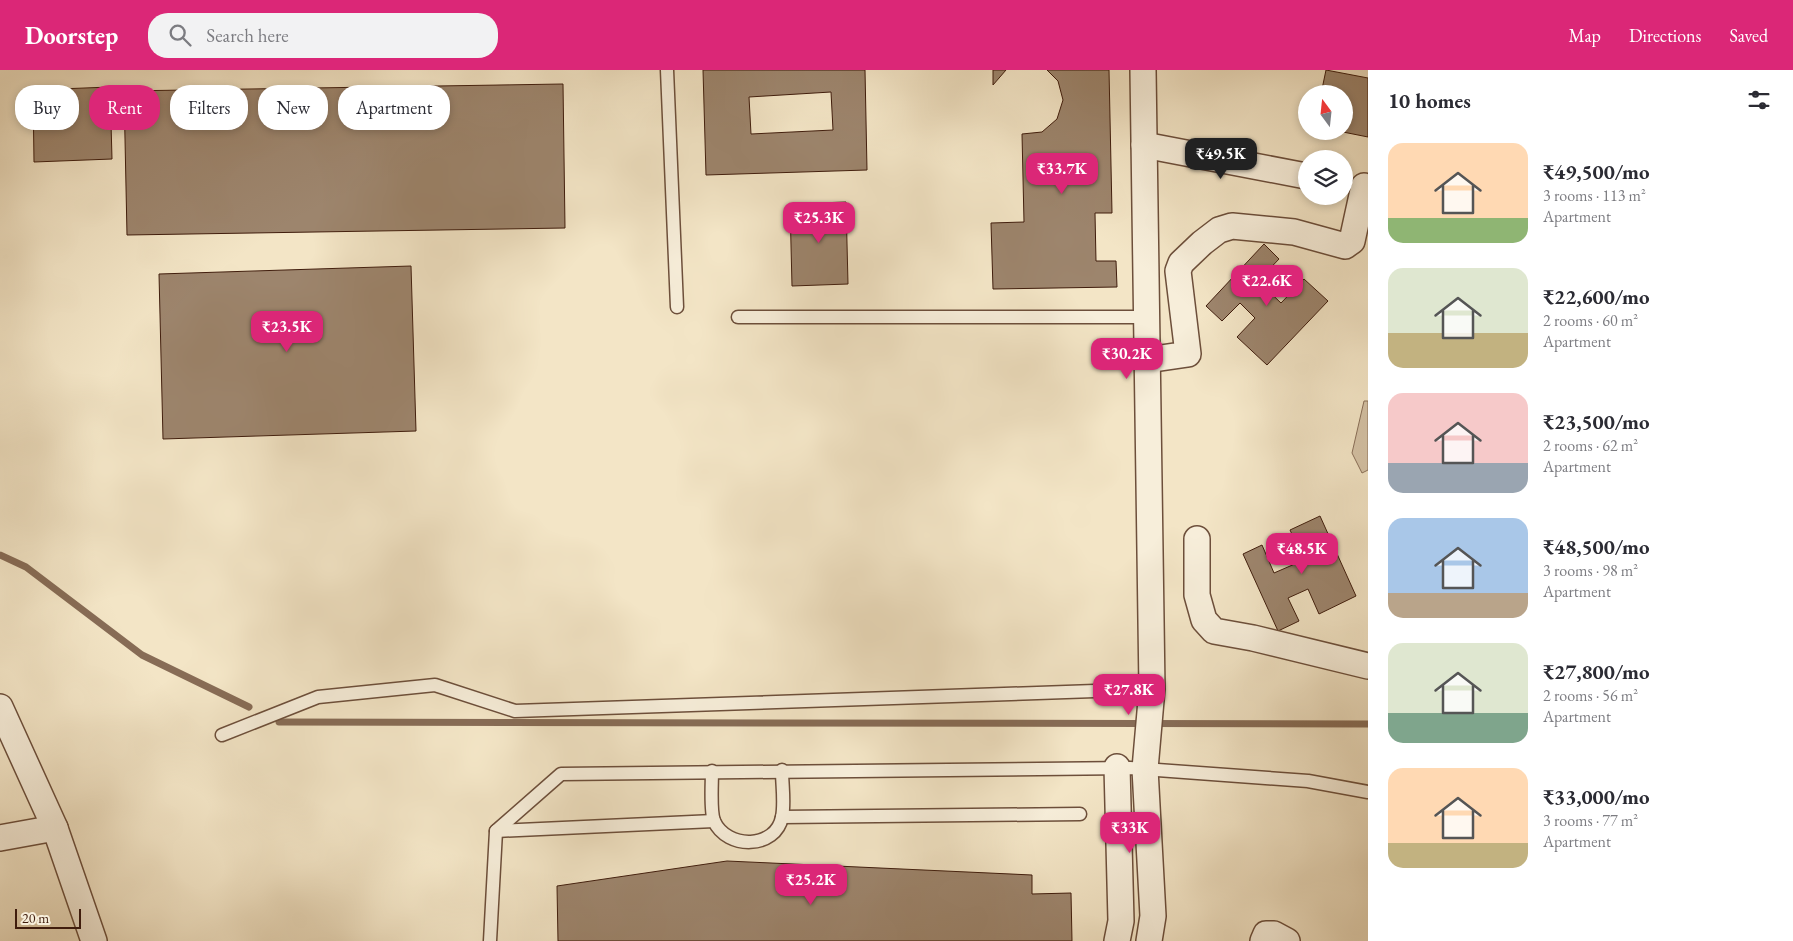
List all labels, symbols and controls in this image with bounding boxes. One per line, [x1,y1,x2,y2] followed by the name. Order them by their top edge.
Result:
[148,13,498,58] search box
[25,20,118,51] text: Doorstep
[166,21,194,49] icon: search
[206,23,289,48] text: Search here
[1569,24,1601,47] text: Map
[1629,24,1701,47] text: Directions
[1729,24,1768,47] text: Saved
[15,85,79,130] chip: Buy
[89,85,160,130] chip: Rent
[170,85,248,130] chip: Filters
[258,85,328,130] chip: New
[338,85,450,130] chip: Apartment
[1298,85,1352,140] north arrow
[1298,85,1353,205] map controls
[1745,86,1773,114] icon: filters
[1388,87,1471,114] text: 10 homes
[1180,138,1262,180] pin: ₹49.5K
[1196,143,1246,164] text: ₹49.5K
[1298,150,1353,205] button: layers
[1021,152,1103,195] pin: ₹33.7K
[1037,158,1087,179] text: ₹33.7K
[1543,158,1650,185] text: ₹49,500/mo
[1428,163,1488,223] icon: home
[1543,185,1646,206] text: 3 rooms · 113 m²
[778,202,860,244] pin: ₹25.3K
[1543,206,1611,227] text: Apartment
[794,207,844,228] text: ₹25.3K
[1226,264,1308,307] pin: ₹22.6K
[1242,270,1292,291] text: ₹22.6K
[1543,283,1650,310] text: ₹22,600/mo
[1428,288,1488,348] icon: home
[246,310,328,353] pin: ₹23.5K
[1543,310,1638,331] text: 2 rooms · 60 m²
[262,316,312,337] text: ₹23.5K
[1543,331,1611,352] text: Apartment
[1086,338,1168,380] pin: ₹30.2K
[1102,343,1152,364] text: ₹30.2K
[1543,408,1650,435] text: ₹23,500/mo
[1428,413,1488,473] icon: home
[1543,435,1638,456] text: 2 rooms · 62 m²
[1543,456,1611,477] text: Apartment
[1261,532,1343,575] pin: ₹48.5K
[1543,533,1650,560] text: ₹48,500/mo
[1277,538,1327,559] text: ₹48.5K
[1428,538,1488,598] icon: home
[1543,560,1638,581] text: 3 rooms · 98 m²
[1543,581,1611,602] text: Apartment
[1543,658,1650,685] text: ₹27,800/mo
[1428,663,1488,723] icon: home
[1088,674,1170,716] pin: ₹27.8K
[1104,679,1154,700] text: ₹27.8K
[1543,685,1638,706] text: 2 rooms · 56 m²
[1543,706,1611,727] text: Apartment
[1543,783,1650,810] text: ₹33,000/mo
[1428,788,1488,848] icon: home
[1543,810,1638,831] text: 3 rooms · 77 m²
[1100,812,1160,854] pin: ₹33K
[1111,817,1149,838] text: ₹33K
[1543,831,1611,852] text: Apartment
[770,864,852,906] pin: ₹25.2K
[786,869,836,890] text: ₹25.2K
[15,906,81,929] scale bar
[22,909,49,927] text: 20 m

